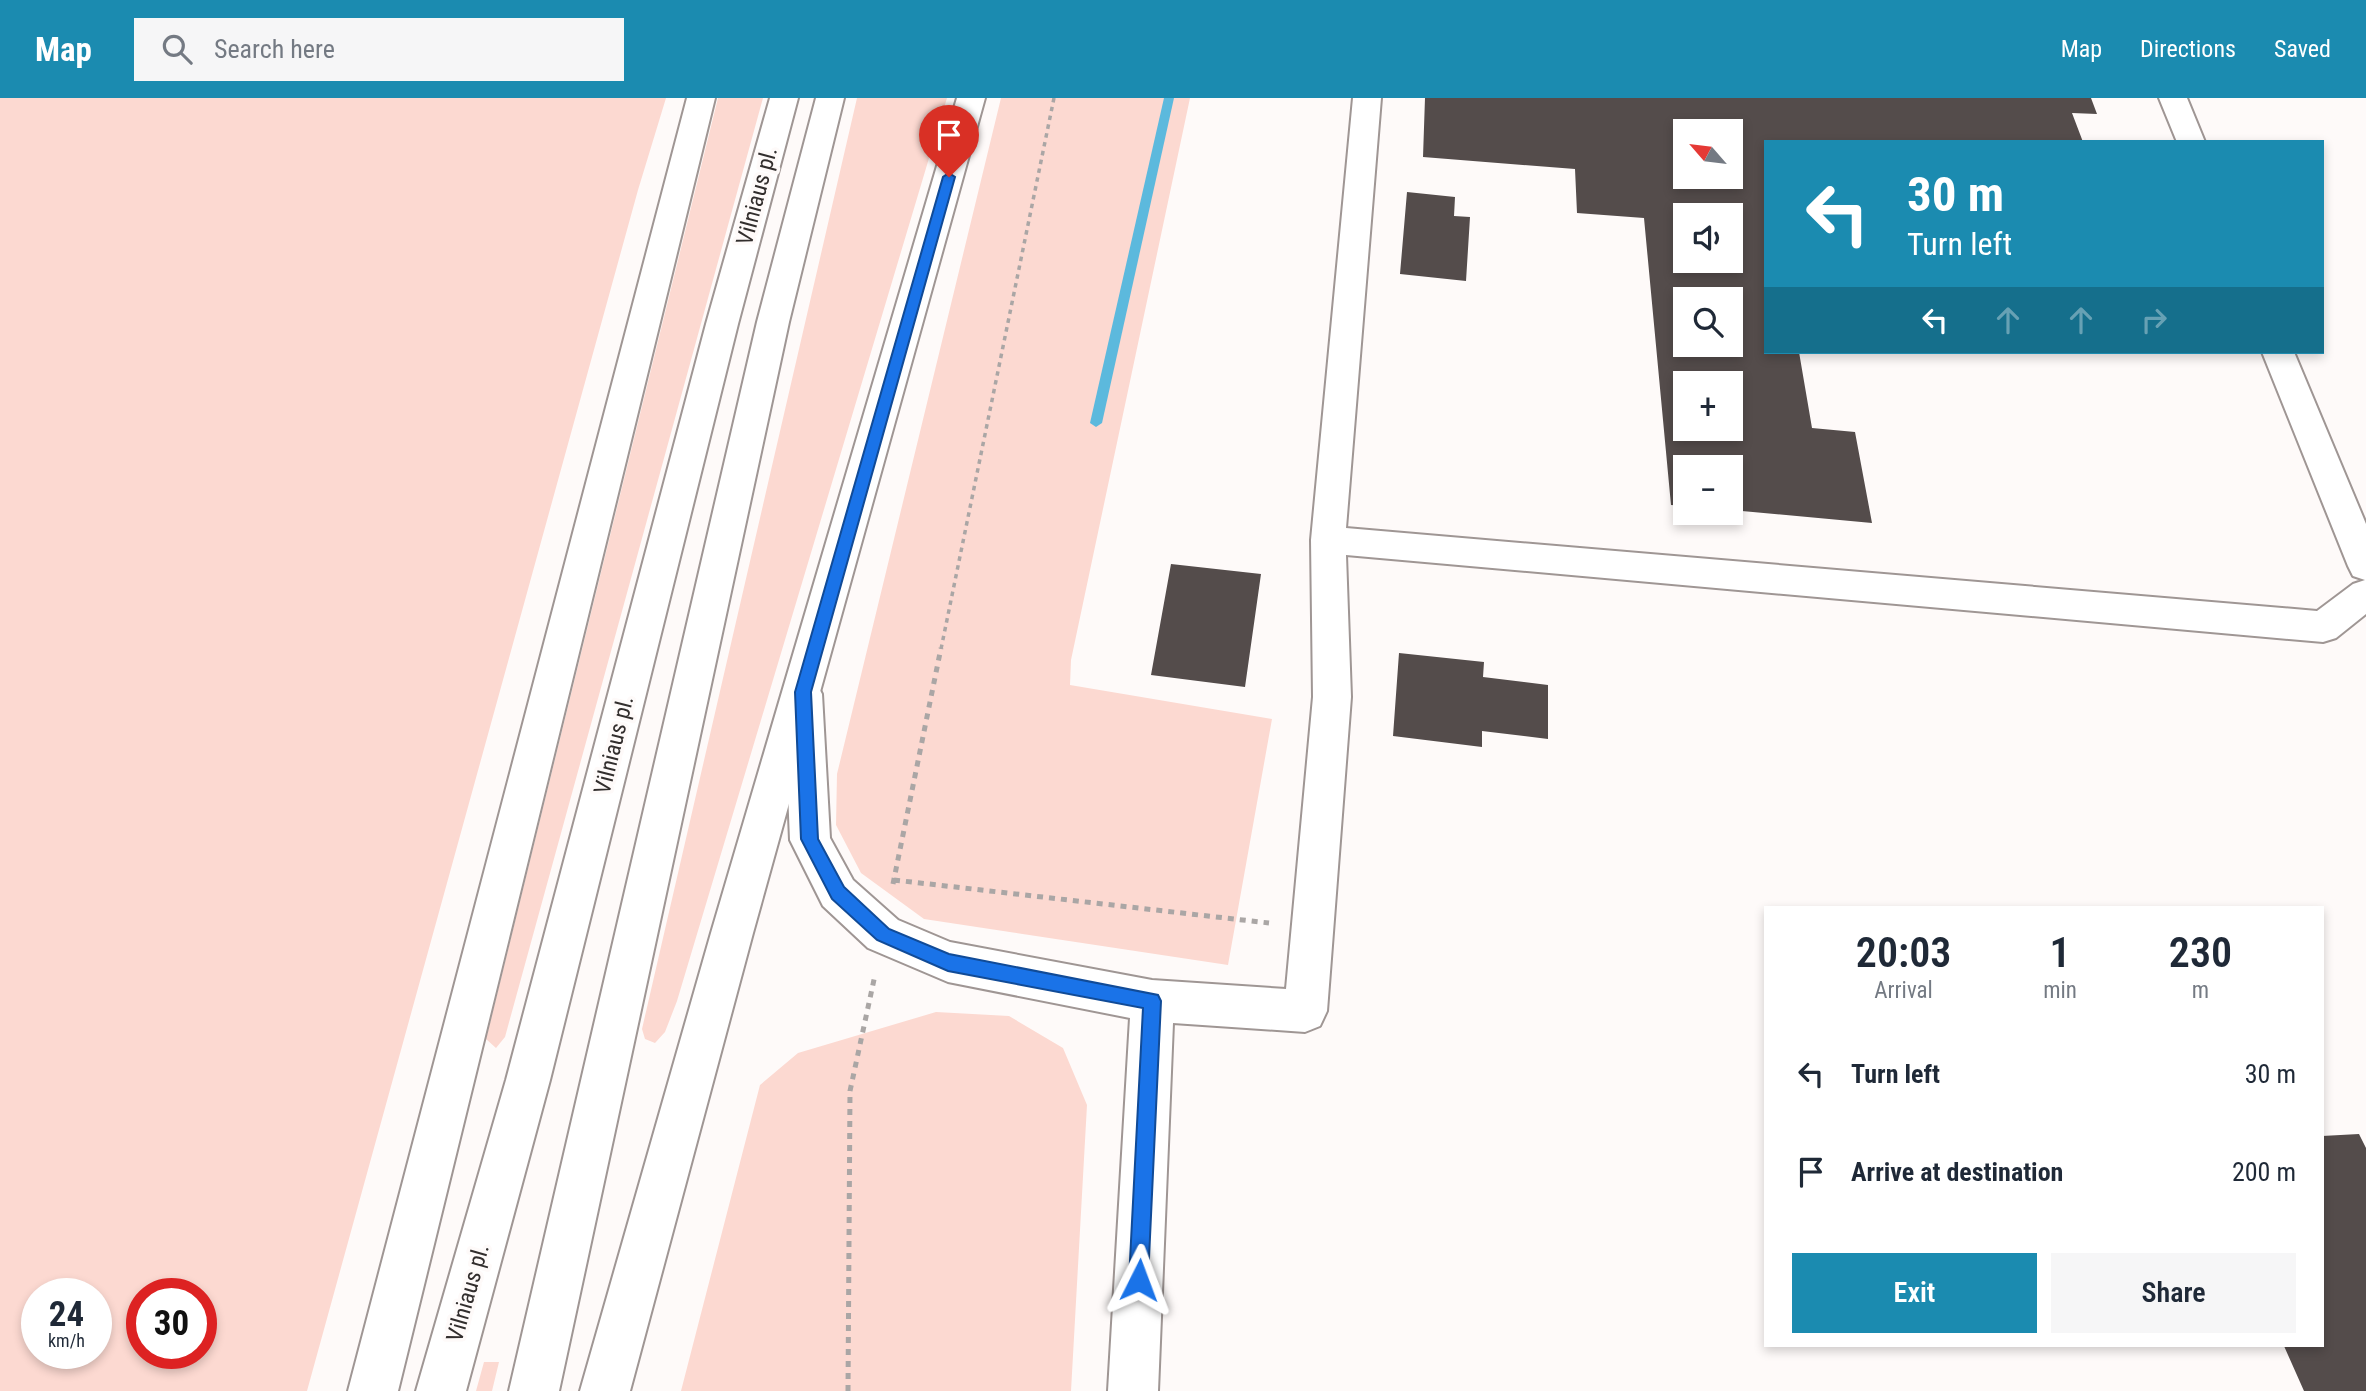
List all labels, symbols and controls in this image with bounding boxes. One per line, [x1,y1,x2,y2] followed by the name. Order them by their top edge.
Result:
[134,18,624,81] search box
[35,30,92,69] text: Map
[158,30,196,68] icon: search
[214,34,335,64] text: Search here
[2061,35,2102,63] text: Map
[2140,35,2236,63] text: Directions
[2274,35,2331,63] text: Saved
[919,105,979,177] pin
[930,116,968,154] icon: arrive
[1673,119,1743,189] north arrow
[1673,119,1743,525] map controls
[731,144,783,248] street label: Vilniaus pl.
[1907,166,2004,223] text: 30 m
[1792,168,1883,259] icon: left
[1673,203,1743,273] button: sound
[1907,225,2012,263] text: Turn left
[1673,287,1743,357] button: search
[1916,301,1954,339] icon: left
[1989,301,2027,339] icon: ahead
[2062,301,2100,339] icon: ahead
[2135,301,2173,339] icon: right
[1673,371,1743,441] button: +
[1673,455,1743,525] button: −
[589,693,639,797] street label: Vilniaus pl.
[1856,928,1951,977] text: 20:03
[2050,928,2071,977] text: 1
[2169,928,2232,977] text: 230
[1874,977,1933,1004] text: Arrival
[2043,977,2077,1004] text: min
[2192,977,2209,1004] text: m
[1792,1055,1830,1093] icon: left
[1851,1059,1940,1089] text: Turn left
[2245,1059,2296,1089] text: 30 m
[1792,1153,1830,1191] icon: arrive
[1851,1157,2063,1187] text: Arrive at destination
[2232,1157,2296,1187] text: 200 m
[441,1241,495,1345] street label: Vilniaus pl.
[1102,1243,1176,1317] position arrow
[1792,1253,2037,1333] button: Exit
[2051,1253,2296,1333] button: Share
[126,1278,217,1369] speed limit sign: 30
[49,1294,84,1335] text: 24
[48,1330,85,1351] text: km/h

